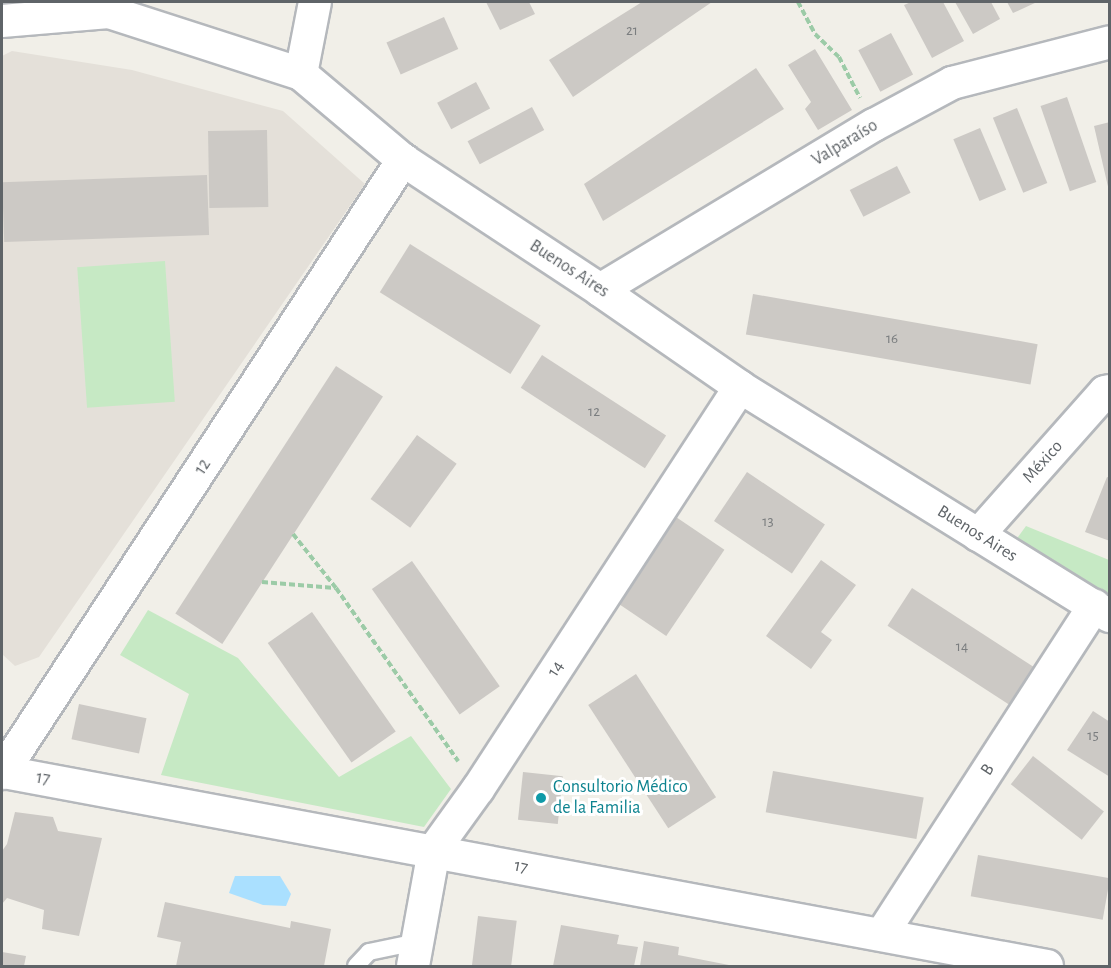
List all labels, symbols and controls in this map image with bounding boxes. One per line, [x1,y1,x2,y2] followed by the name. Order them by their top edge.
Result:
[626,22,638,40] house number: 21
[808,115,882,171] street label: Valparaíso
[525,235,613,303] street label: Buenos Aires
[886,330,898,348] house number: 16
[588,403,600,421] house number: 12
[1018,436,1068,488] street label: México
[190,455,216,479] street label: 12
[933,501,1021,567] street label: Buenos Aires
[762,513,774,531] house number: 13
[956,638,968,656] house number: 14
[543,657,569,681] street label: 14
[1087,727,1099,745] house number: 15
[976,760,1000,780] street label: B
[34,767,52,791] street label: 17
[553,777,688,820] place label: Consultorio Médico de la Familia
[534,791,548,805] marker: Consultorio Médico de la Familia
[512,855,530,879] street label: 17

